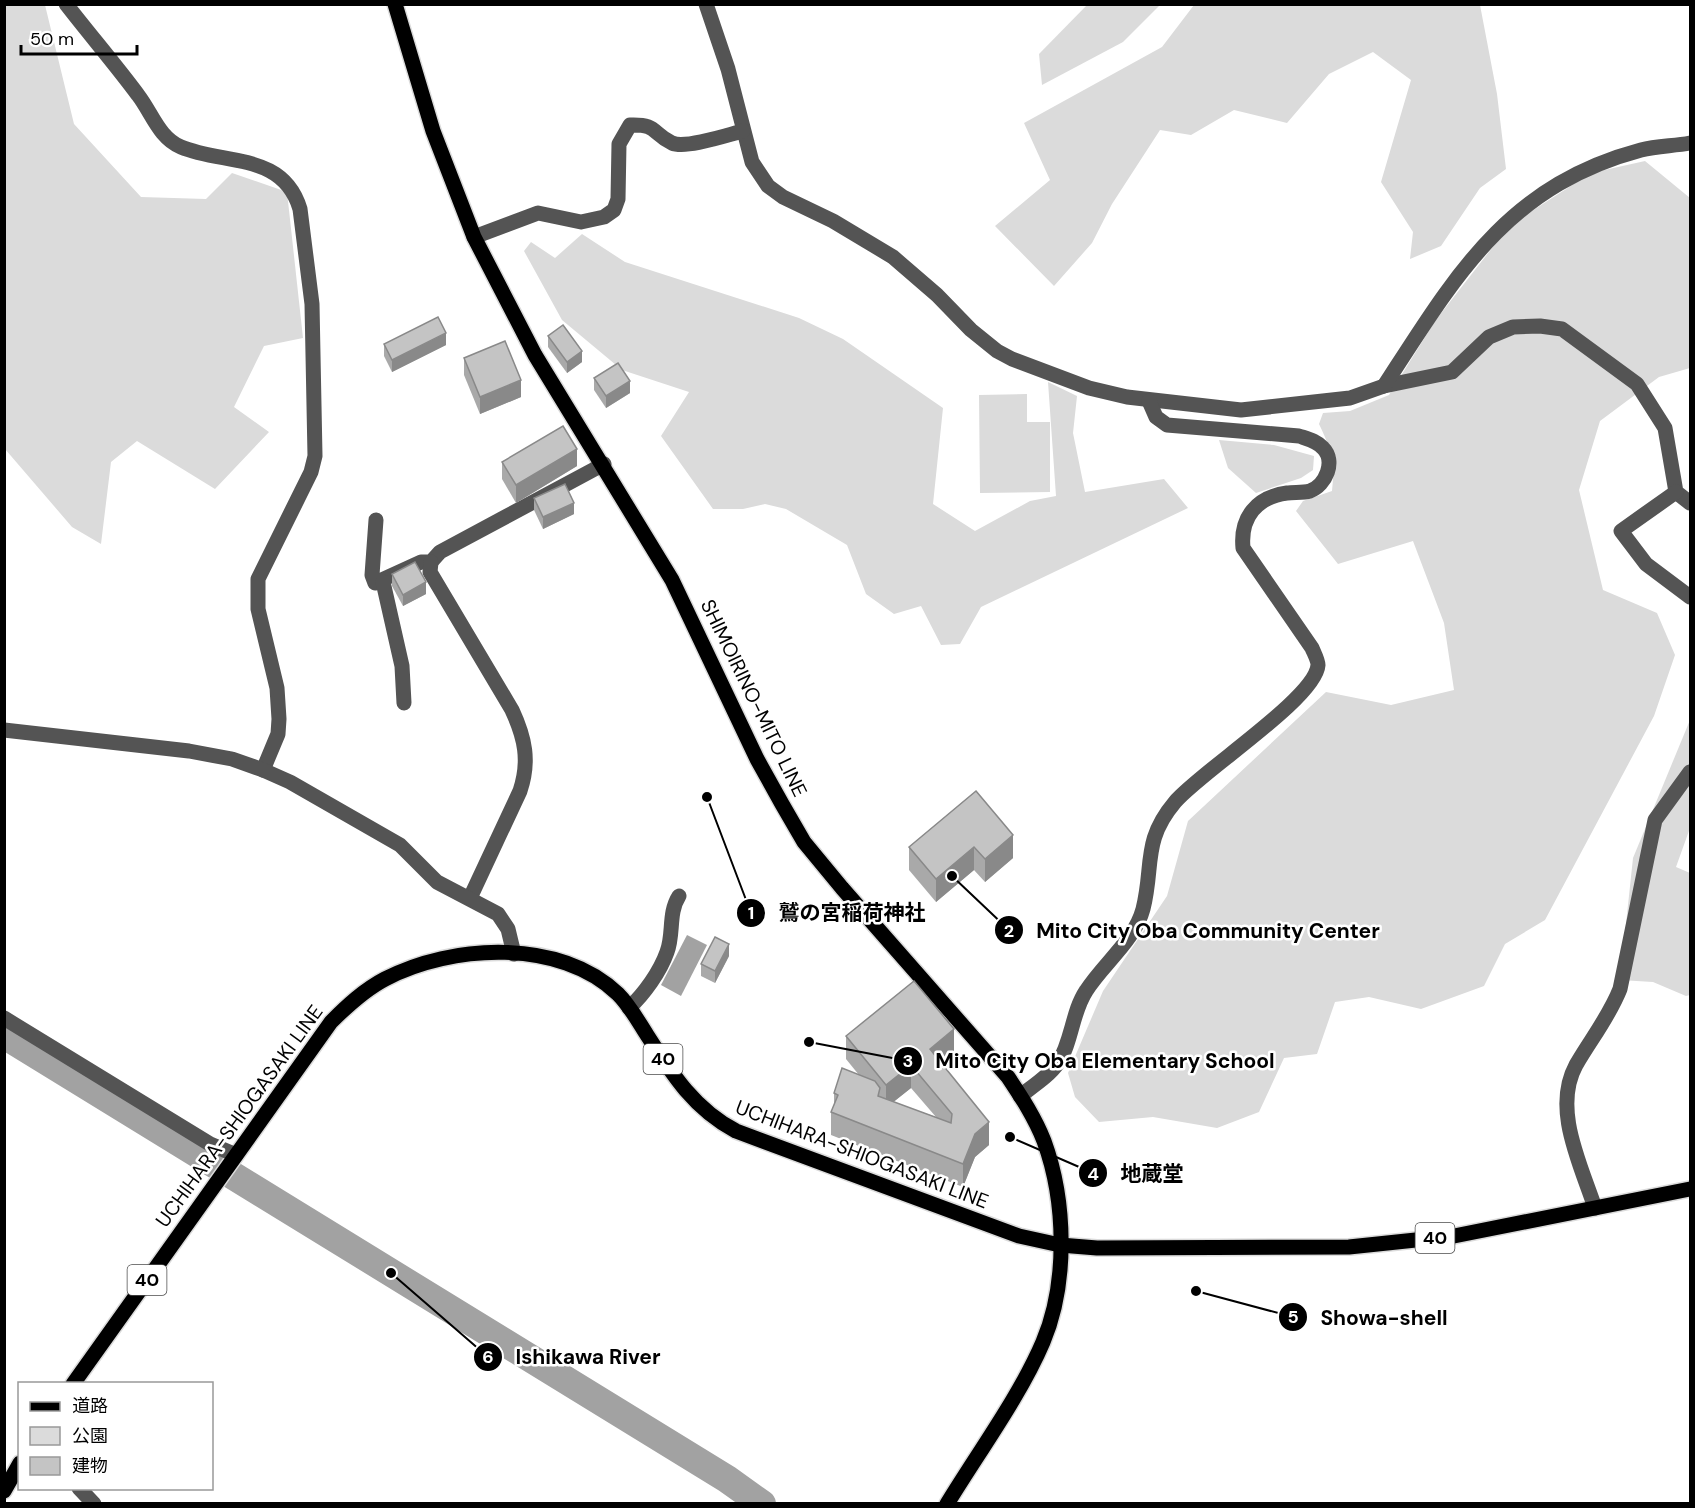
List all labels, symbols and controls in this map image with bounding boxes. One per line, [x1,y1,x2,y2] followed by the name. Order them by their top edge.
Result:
[21,18,136,56] scale bar
[30,27,74,51] text: 50 m
[695,595,813,801] street label: SHIMOIRINO-MITO LINE
[736,893,937,932] callout: 鷲の宮稲荷神社
[779,899,926,927] text: 鷲の宮稲荷神社
[748,901,754,925] text: 1
[994,911,1392,950] callout: Mito City Oba Community Center
[1036,917,1380,945] text: Mito City Oba Community Center
[1004,919,1014,943] text: 2
[149,1000,329,1232] street label: UCHIHARA-SHIOGASAKI LINE
[893,1041,1286,1080] callout: Mito City Oba Elementary School
[644,1044,682,1074] road number: 40
[935,1047,1275,1075] text: Mito City Oba Elementary School
[903,1049,913,1073] text: 3
[732,1094,992,1214] street label: UCHIHARA-SHIOGASAKI LINE
[1078,1154,1195,1193] callout: 地蔵堂
[1121,1160,1184,1188] text: 地蔵堂
[1087,1162,1099,1186] text: 4
[1416,1223,1454,1253] road number: 40
[128,1265,166,1295] road number: 40
[1278,1298,1460,1337] callout: Showa-shell
[1320,1304,1448,1332] text: Showa-shell
[1287,1305,1299,1329] text: 5
[473,1337,672,1376] callout: Ishikawa River
[515,1343,661,1371] text: Ishikawa River
[482,1345,494,1369] text: 6
[18,1382,213,1490] legend
[72,1394,108,1418] text: 道路
[72,1424,108,1448] text: 公園
[72,1454,108,1478] text: 建物

